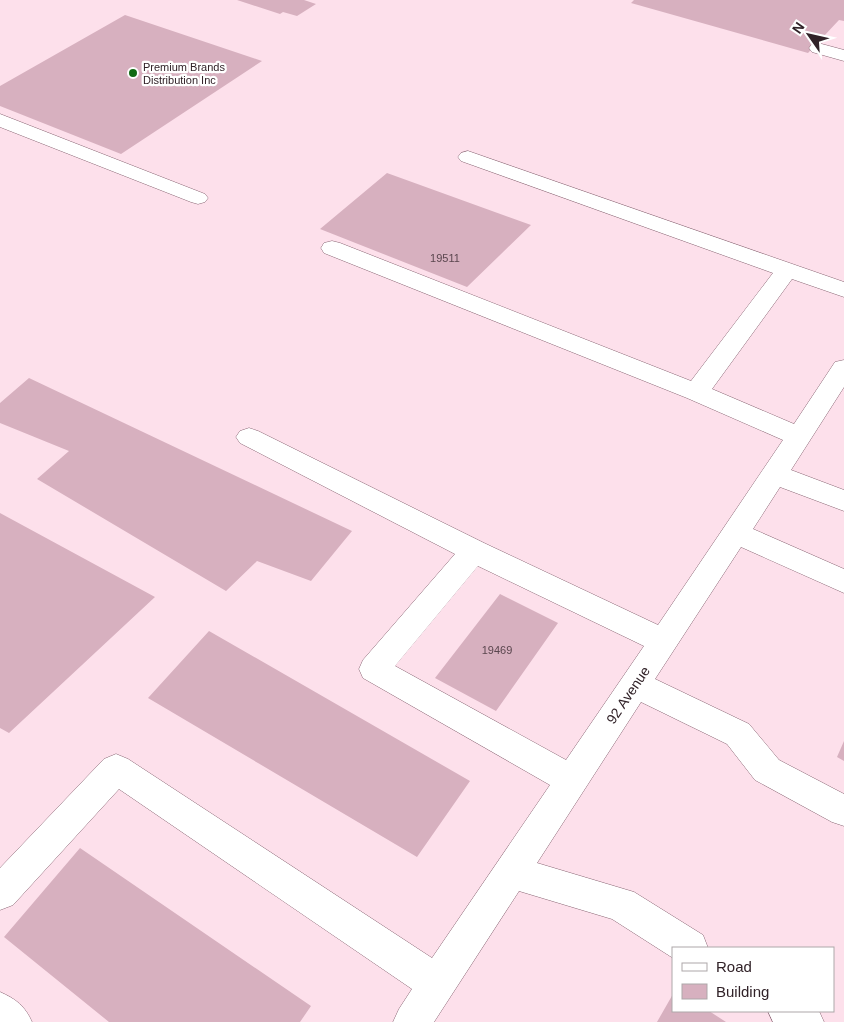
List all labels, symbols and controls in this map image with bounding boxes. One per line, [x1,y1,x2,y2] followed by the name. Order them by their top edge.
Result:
[784,10,834,60] north arrow
[789,19,808,36] text: N
[143,61,225,86] place label: Premium Brands Distribution Inc
[127,67,139,79] marker: Premium Brands Distribution Inc
[430,252,460,264] house number: 19511
[482,644,512,656] house number: 19469
[603,663,653,727] street label: 92 Avenue
[672,947,834,1012] legend
[716,958,752,975] text: Road
[716,983,769,1000] text: Building

